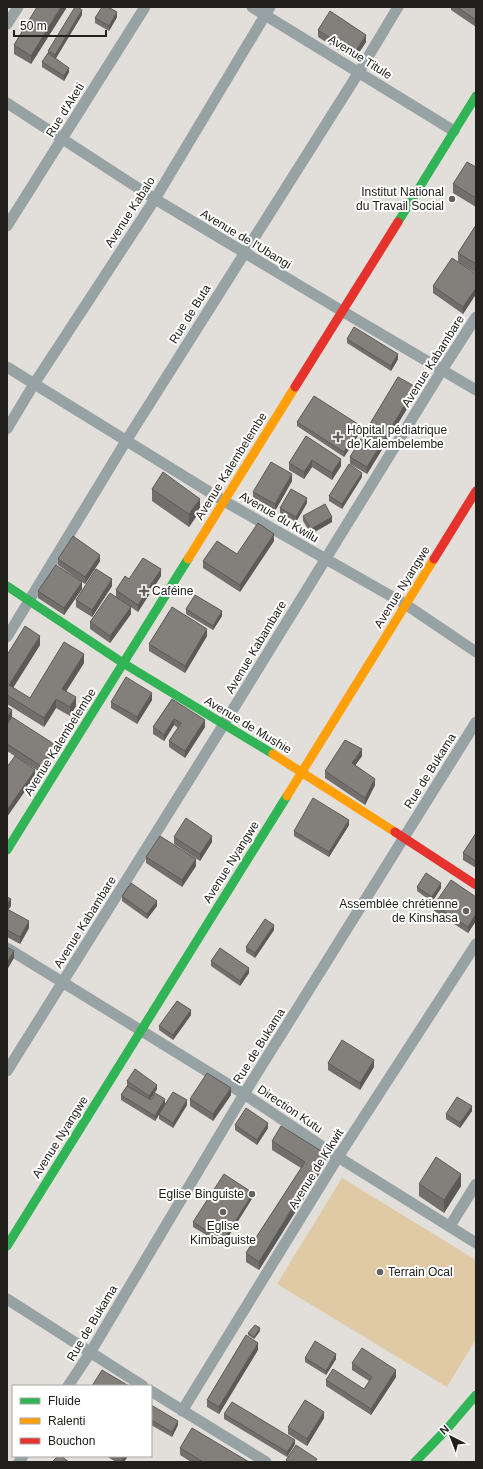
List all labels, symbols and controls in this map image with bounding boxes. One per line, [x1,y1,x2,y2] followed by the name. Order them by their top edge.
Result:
[14,12,106,38] scale bar
[20,19,47,33] text: 50 m
[326,32,395,82] street label: Avenue Titule
[43,80,87,140] street label: Rue d'Aketi
[102,174,158,250] street label: Avenue Kabalo
[356,185,444,213] place label: Institut National du Travail Social
[447,194,457,204] marker: Institut National du Travail Social
[198,206,294,272] street label: Avenue de l'Ubangi
[166,282,214,346] street label: Rue de Buta
[399,312,467,410] street label: Avenue Kabambare
[192,409,270,522] street label: Avenue Kalembelembe
[347,423,447,451] place label: Hôpital pédiatrique de Kalembelembe
[332,431,344,443] marker: Hôpital pédiatrique de Kalembelembe
[237,489,321,545] street label: Avenue du Kwilu
[371,543,433,631] street label: Avenue Nyangwe
[152,584,194,598] place label: Caféine
[139,586,149,596] marker: Caféine
[223,598,289,696] street label: Avenue Kabambare
[21,685,99,798] street label: Avenue Kalembelembe
[202,693,294,757] street label: Avenue de Mushie
[401,731,459,811] street label: Rue de Bukama
[200,818,262,906] street label: Avenue Nyangwe
[51,873,119,971] street label: Avenue Kabambare
[339,897,458,925] place label: Assemblée chrétienne de Kinshasa
[461,906,471,916] marker: Assemblée chrétienne de Kinshasa
[230,1006,288,1086] street label: Rue de Bukama
[255,1082,325,1136] street label: Direction Kutu
[29,1093,91,1181] street label: Avenue Nyangwe
[286,1126,347,1212] street label: Avenue de Kikwit
[159,1187,244,1201] place label: Eglise Binguiste
[247,1189,257,1199] marker: Eglise Binguiste
[218,1207,228,1217] marker: Eglise Kimbaguiste
[190,1219,256,1247] place label: Eglise Kimbaguiste
[388,1265,453,1279] place label: Terrain Ocal
[375,1267,385,1277] marker: Terrain Ocal
[64,1282,120,1363] street label: Rue de Bukama
[12,1385,152,1457] legend
[48,1394,81,1408] text: Fluide
[48,1414,85,1428] text: Ralenti
[431,1417,471,1457] north arrow
[437,1422,451,1437] text: N
[48,1434,95,1448] text: Bouchon

